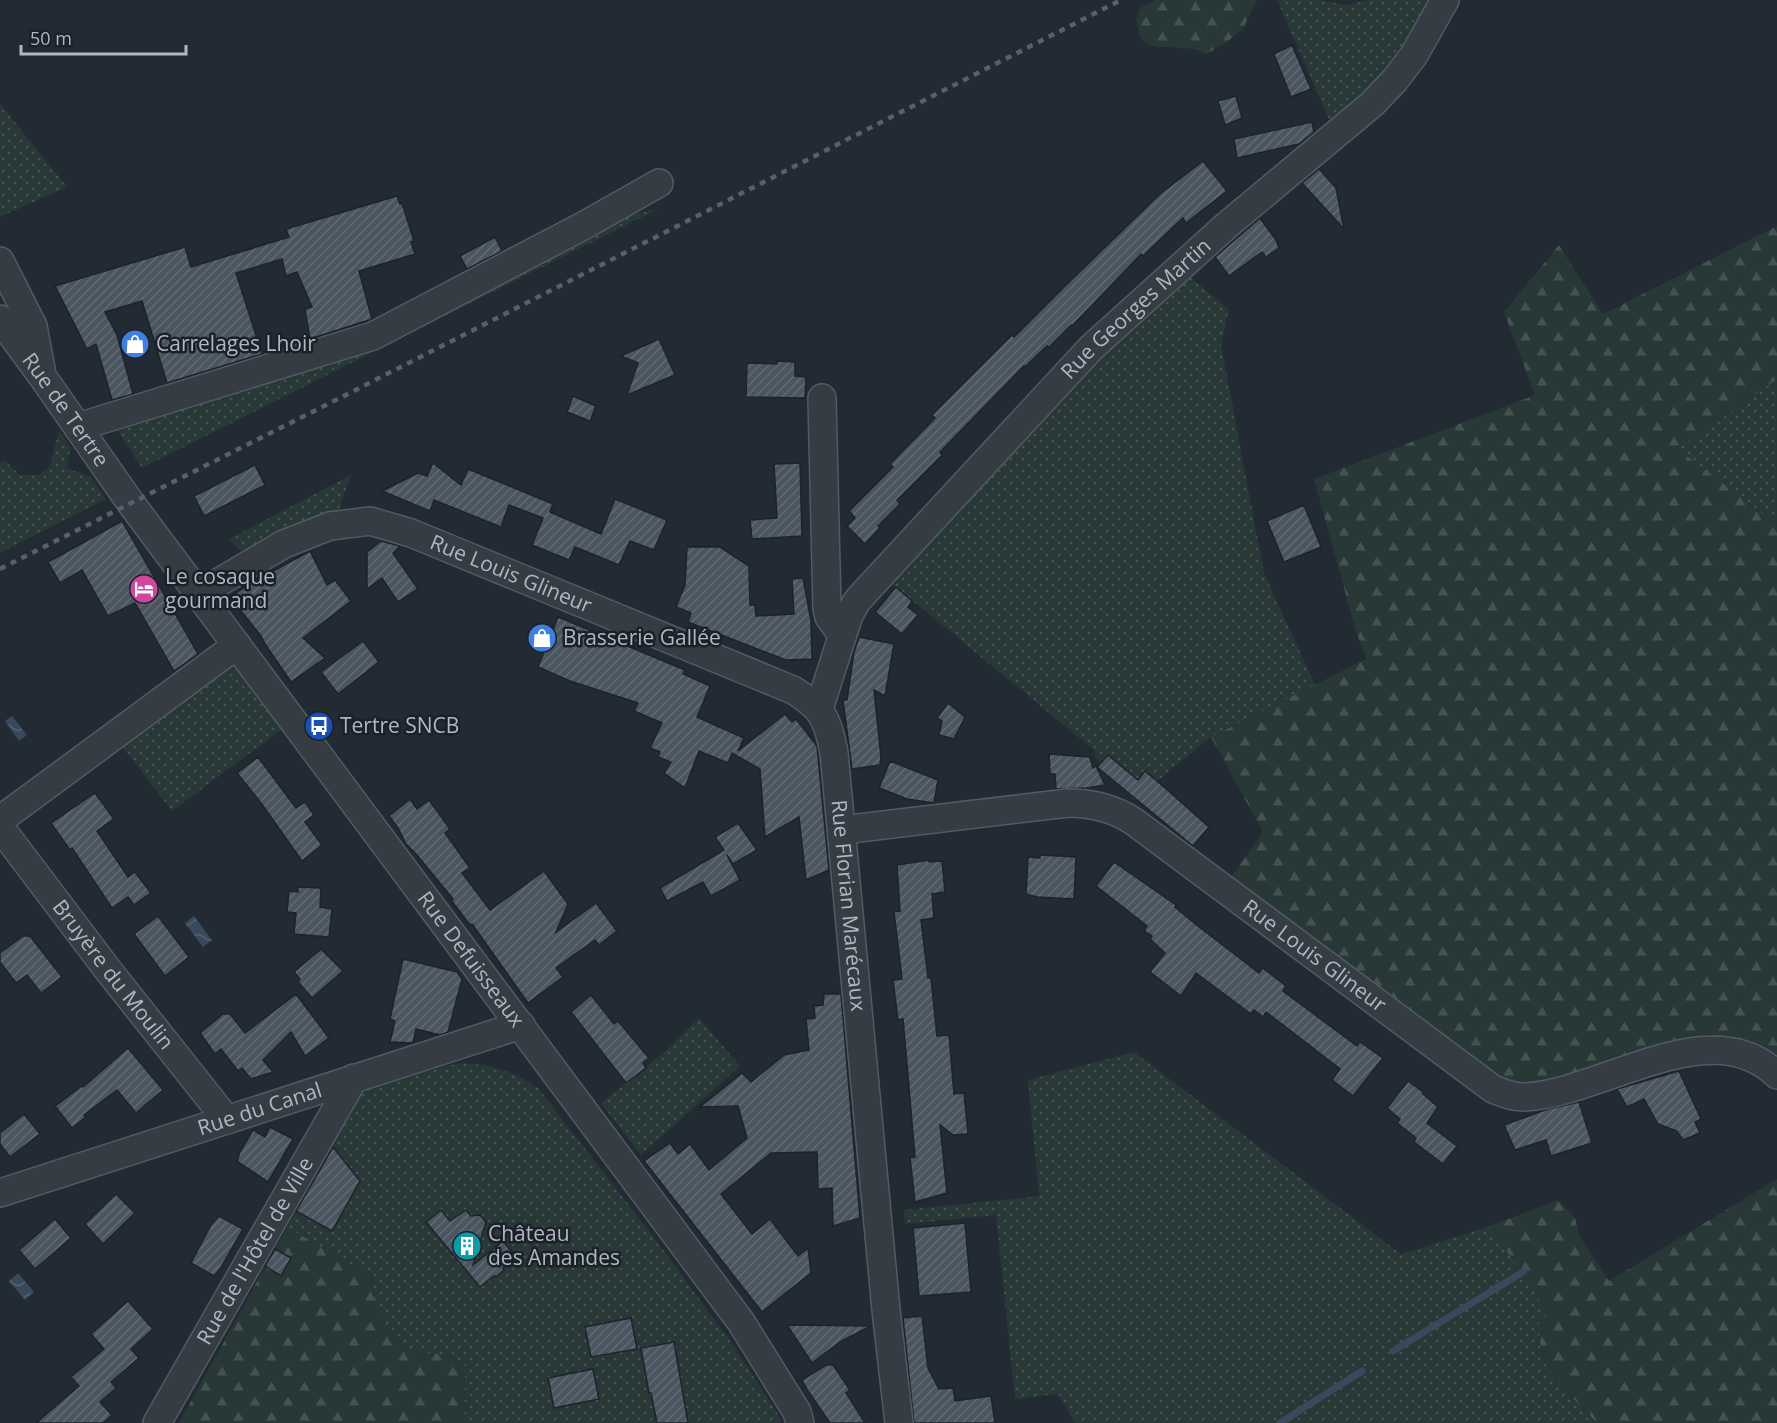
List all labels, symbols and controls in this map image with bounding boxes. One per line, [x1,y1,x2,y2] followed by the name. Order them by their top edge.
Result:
[21,18,186,56] scale bar
[30,26,72,50] text: 50 m
[1054,232,1216,385] street label: Rue Georges Martin
[119,328,151,360] shop icon: Carrelages Lhoir
[156,329,316,357] place label: Carrelages Lhoir
[16,347,116,472] street label: Rue de Tertre
[426,527,597,619] street label: Rue Louis Glineur
[165,562,275,614] place label: Le cosaque gourmand
[128,573,160,605] hotel icon: Le cosaque gourmand
[526,622,558,654] shop icon: Brasserie Gallée
[563,623,721,651] place label: Brasserie Gallée
[303,710,335,742] bus stop icon: Tertre SNCB
[340,711,459,739] place label: Tertre SNCB
[825,798,873,1013] street label: Rue Florian Marécaux
[412,885,532,1033] street label: Rue Defuisseaux
[1237,892,1393,1018] street label: Rue Louis Glineur
[47,894,181,1055] street label: Bruyère du Moulin
[194,1075,325,1141] street label: Rue du Canal
[190,1152,319,1349] street label: Rue de l'Hôtel de Ville
[488,1219,620,1271] place label: Château des Amandes
[451,1230,483,1262] building icon: Château des Amandes

